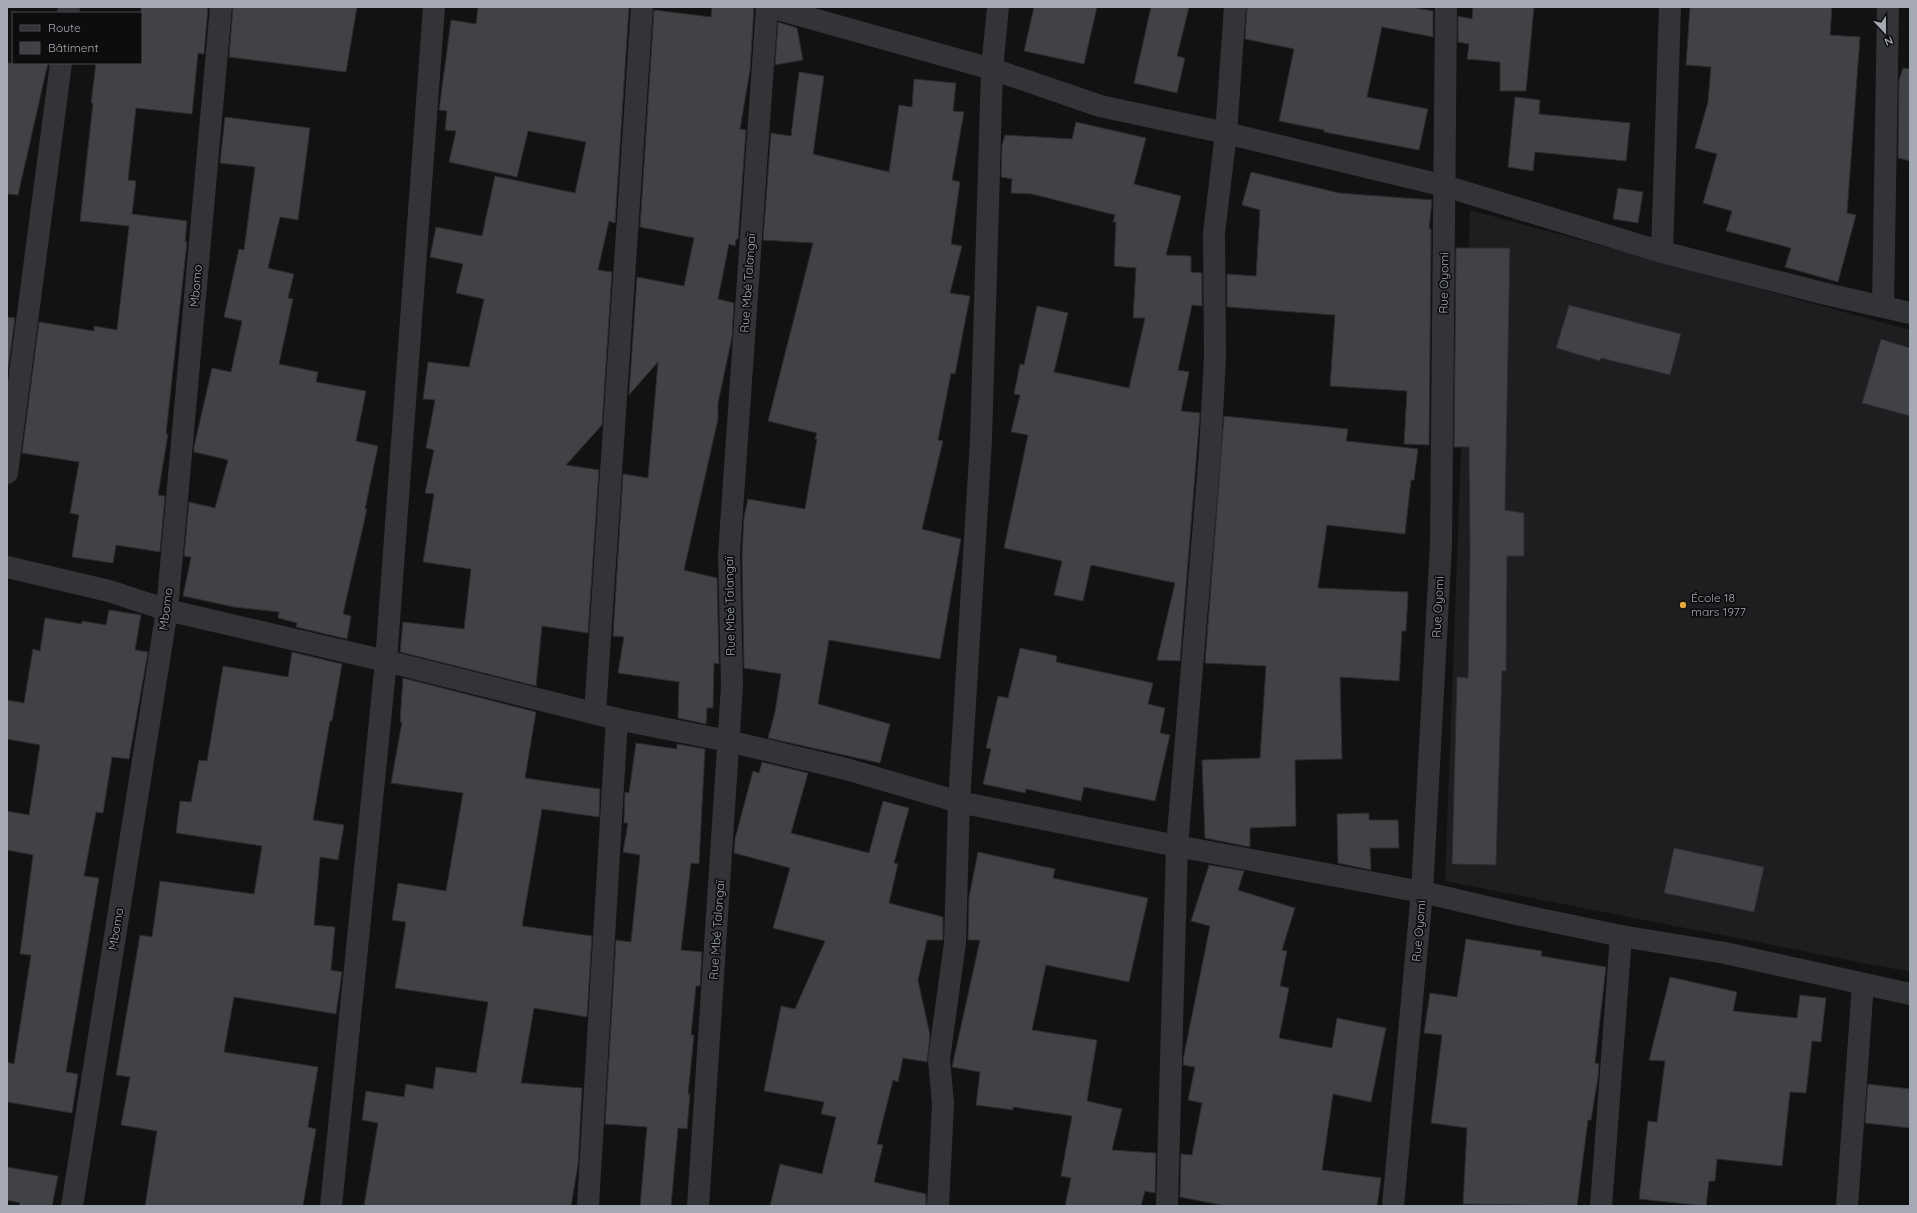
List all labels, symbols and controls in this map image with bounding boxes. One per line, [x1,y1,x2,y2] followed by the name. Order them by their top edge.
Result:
[12,12,142,64] legend
[1865,12,1905,52] north arrow
[48,20,81,35] text: Route
[1882,33,1895,49] text: N
[48,40,98,55] text: Bâtiment
[737,232,758,333] street label: Rue Mbé Talangaï
[1435,252,1452,314] street label: Rue Oyomi
[186,264,205,308] street label: Mbomo
[721,556,738,656] street label: Rue Mbé Talangaï
[1428,576,1447,638] street label: Rue Oyomi
[155,587,176,631] street label: Mbomo
[1691,590,1746,619] place label: École 18 mars 1977
[1678,600,1688,610] marker: École 18 mars 1977
[706,879,727,980] street label: Rue Mbé Talangaï
[1408,900,1429,962] street label: Rue Oyomi
[105,907,126,951] street label: Mbomo

